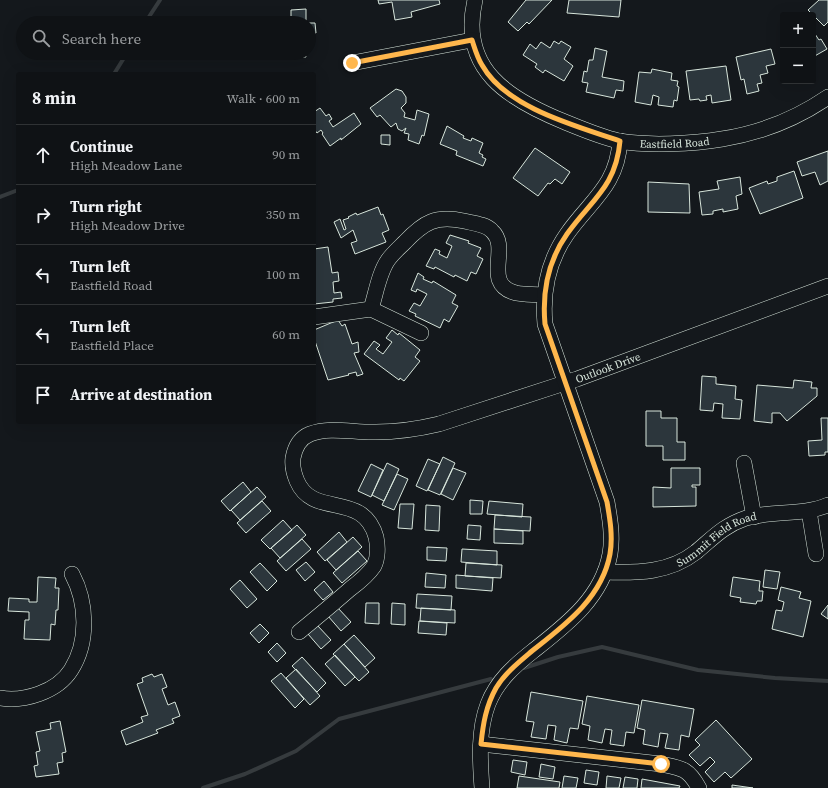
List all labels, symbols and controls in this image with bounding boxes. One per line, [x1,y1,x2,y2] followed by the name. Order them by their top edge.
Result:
[780,12,816,84] map controls
[780,12,816,48] button: +
[16,16,316,60] search box
[30,27,52,49] icon: search
[62,28,141,49] text: Search here
[780,48,816,84] button: −
[343,54,361,72] route end
[32,86,76,110] text: 8 min
[227,90,300,107] text: Walk · 600 m
[639,134,711,152] street label: Eastfield Road
[70,136,133,157] text: Continue
[32,144,54,166] icon: ahead
[272,146,300,163] text: 90 m
[70,157,182,174] text: High Meadow Lane
[70,196,142,217] text: Turn right
[32,204,54,226] icon: right
[266,206,300,223] text: 350 m
[70,217,185,234] text: High Meadow Drive
[70,256,130,277] text: Turn left
[32,264,54,286] icon: left
[266,266,300,283] text: 100 m
[70,277,152,294] text: Eastfield Road
[70,316,130,337] text: Turn left
[32,324,54,346] icon: left
[272,326,300,343] text: 60 m
[70,337,154,354] text: Eastfield Place
[573,349,643,387] street label: Outlook Drive
[32,384,54,406] icon: arrive
[70,384,212,405] text: Arrive at destination
[674,509,759,571] street label: Summit Field Road
[652,755,670,773] route start

